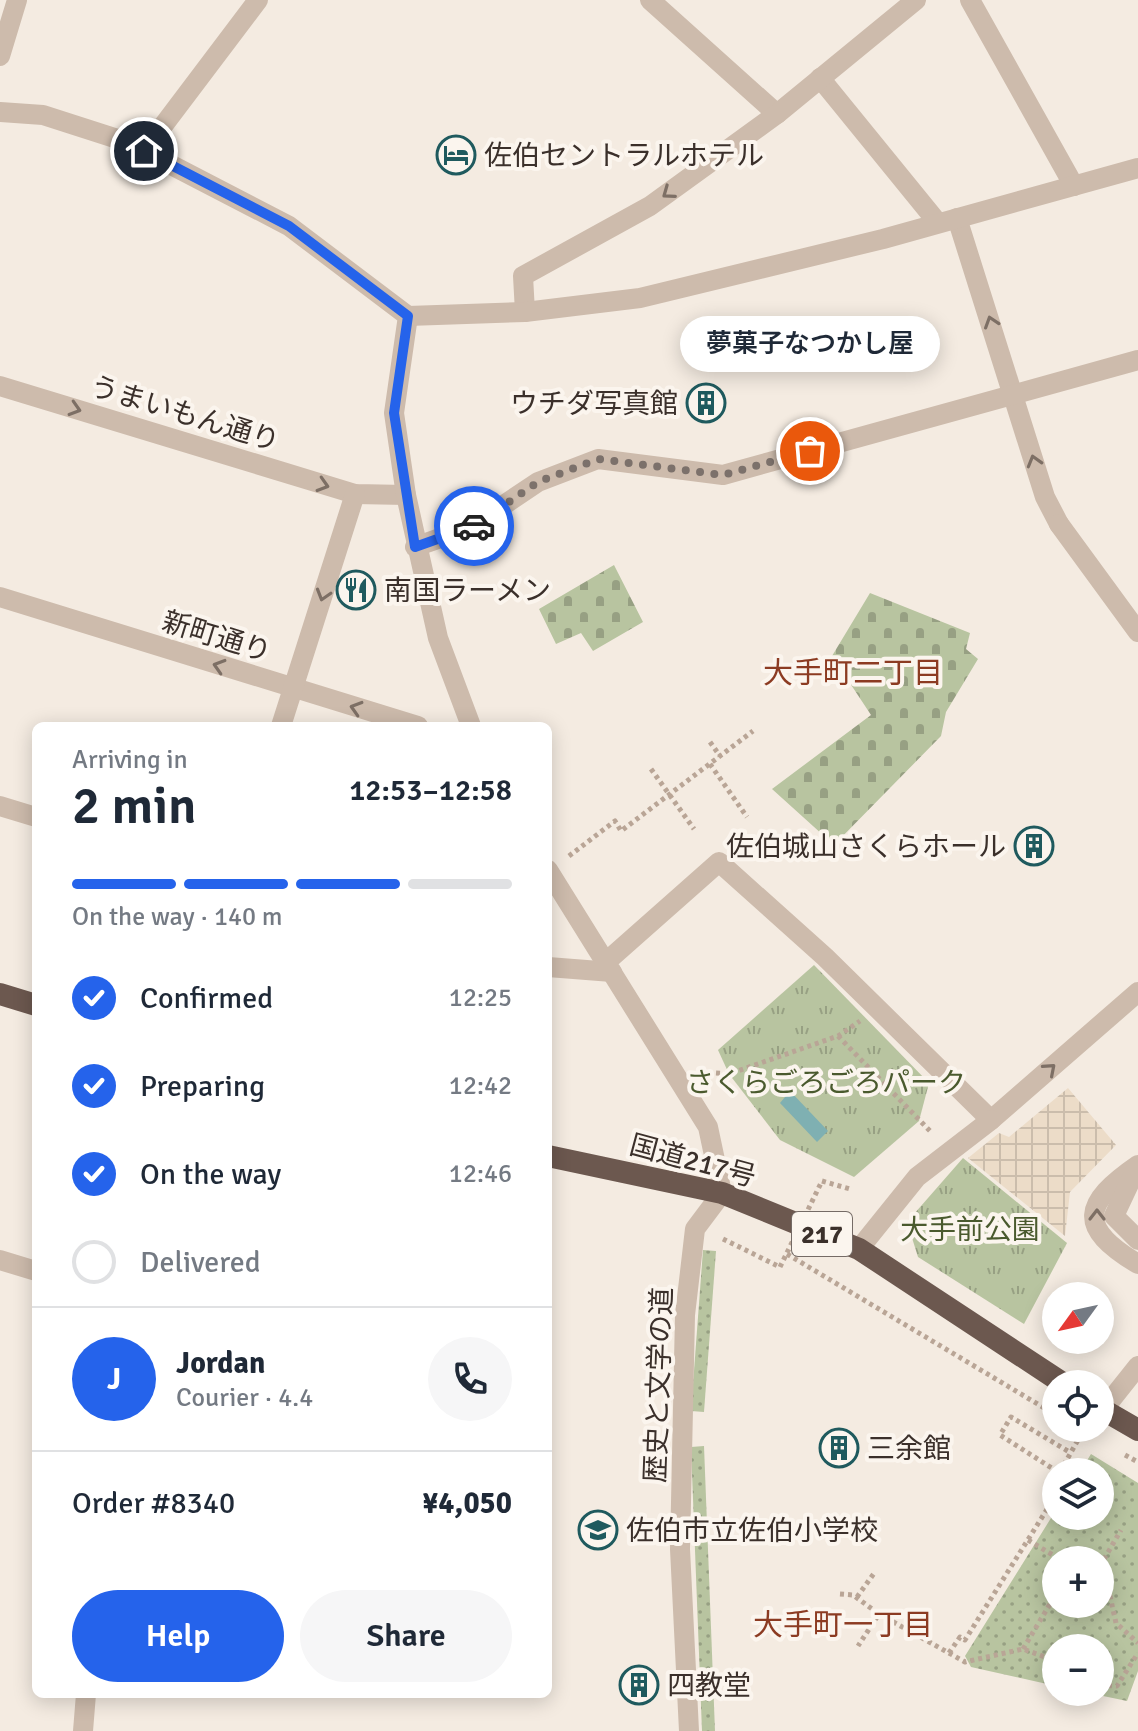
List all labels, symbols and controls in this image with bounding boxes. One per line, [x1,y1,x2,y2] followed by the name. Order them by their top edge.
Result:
[110,117,178,185] pin
[122,129,166,173] icon: home
[435,134,477,176] hotel icon: 佐伯セントラルホテル
[484,139,764,173] place label: 佐伯セントラルホテル
[663,183,677,198] one-way arrow
[680,315,940,371] callout: 夢菓子なつかし屋
[984,315,1000,329] one-way arrow
[706,328,914,360] text: 夢菓子なつかし屋
[86,369,283,459] street label: うまいもん通り
[685,382,727,424] building icon: ウチダ写真館
[510,387,678,421] place label: ウチダ写真館
[67,400,81,416] one-way arrow
[776,417,844,485] pin
[788,429,832,473] icon: bag
[1027,455,1043,468] one-way arrow
[316,476,330,492] one-way arrow
[434,486,514,566] courier
[452,504,496,548] icon: car
[335,569,377,611] restaurant icon: 南国ラーメン
[384,574,551,608] place label: 南国ラーメン
[316,588,332,602] one-way arrow
[158,604,275,670] street label: 新町通り
[763,655,943,692] district label: 大手町二丁目
[213,659,226,675] one-way arrow
[349,701,363,717] one-way arrow
[72,744,188,776] text: Arriving in
[349,772,512,809] text: 12:53–12:58
[72,774,197,838] text: 2 min
[1013,825,1055,867] building icon: 佐伯城山さくらホール
[726,830,1006,864] place label: 佐伯城山さくらホール
[72,901,282,933] text: On the way · 140 m
[72,976,116,1020] icon: check
[140,980,273,1017] text: Confirmed
[449,982,512,1014] text: 12:25
[72,1064,116,1108] icon: check
[1041,1064,1056,1079] one-way arrow
[686,1066,966,1100] park label: さくらごろごろパーク
[140,1068,265,1105] text: Preparing
[449,1070,512,1102] text: 12:42
[626,1128,760,1194] street label: 国道217号
[72,1152,116,1196] icon: check
[140,1156,281,1193] text: On the way
[449,1158,512,1190] text: 12:46
[1088,1208,1105,1220] one-way arrow
[792,1212,852,1256] road number: 217
[900,1213,1040,1247] park label: 大手前公園
[140,1244,261,1281] text: Delivered
[1042,1282,1114,1354] north arrow
[1042,1282,1114,1706] map controls
[639,1286,679,1484] street label: 歴史と文学の道
[428,1337,512,1421] button: phone
[176,1345,265,1382] text: Jordan
[107,1361,121,1398] text: J
[1042,1370,1114,1442] button: locate
[176,1382,313,1414] text: Courier · 4.4
[818,1427,860,1469] building icon: 三余館
[867,1432,951,1466] place label: 三余館
[1042,1458,1114,1530] button: layers
[72,1485,235,1522] text: Order #8340
[422,1485,512,1522] text: ¥4,050
[577,1509,619,1551] school or university icon: 佐伯市立佐伯小学校
[626,1514,878,1548] place label: 佐伯市立佐伯小学校
[1042,1546,1114,1618] button: +
[72,1590,284,1682] button: Help
[300,1590,512,1682] button: Share
[753,1607,933,1644] district label: 大手町一丁目
[1042,1634,1114,1706] button: −
[618,1664,660,1706] building icon: 四教堂
[667,1669,751,1703] place label: 四教堂

